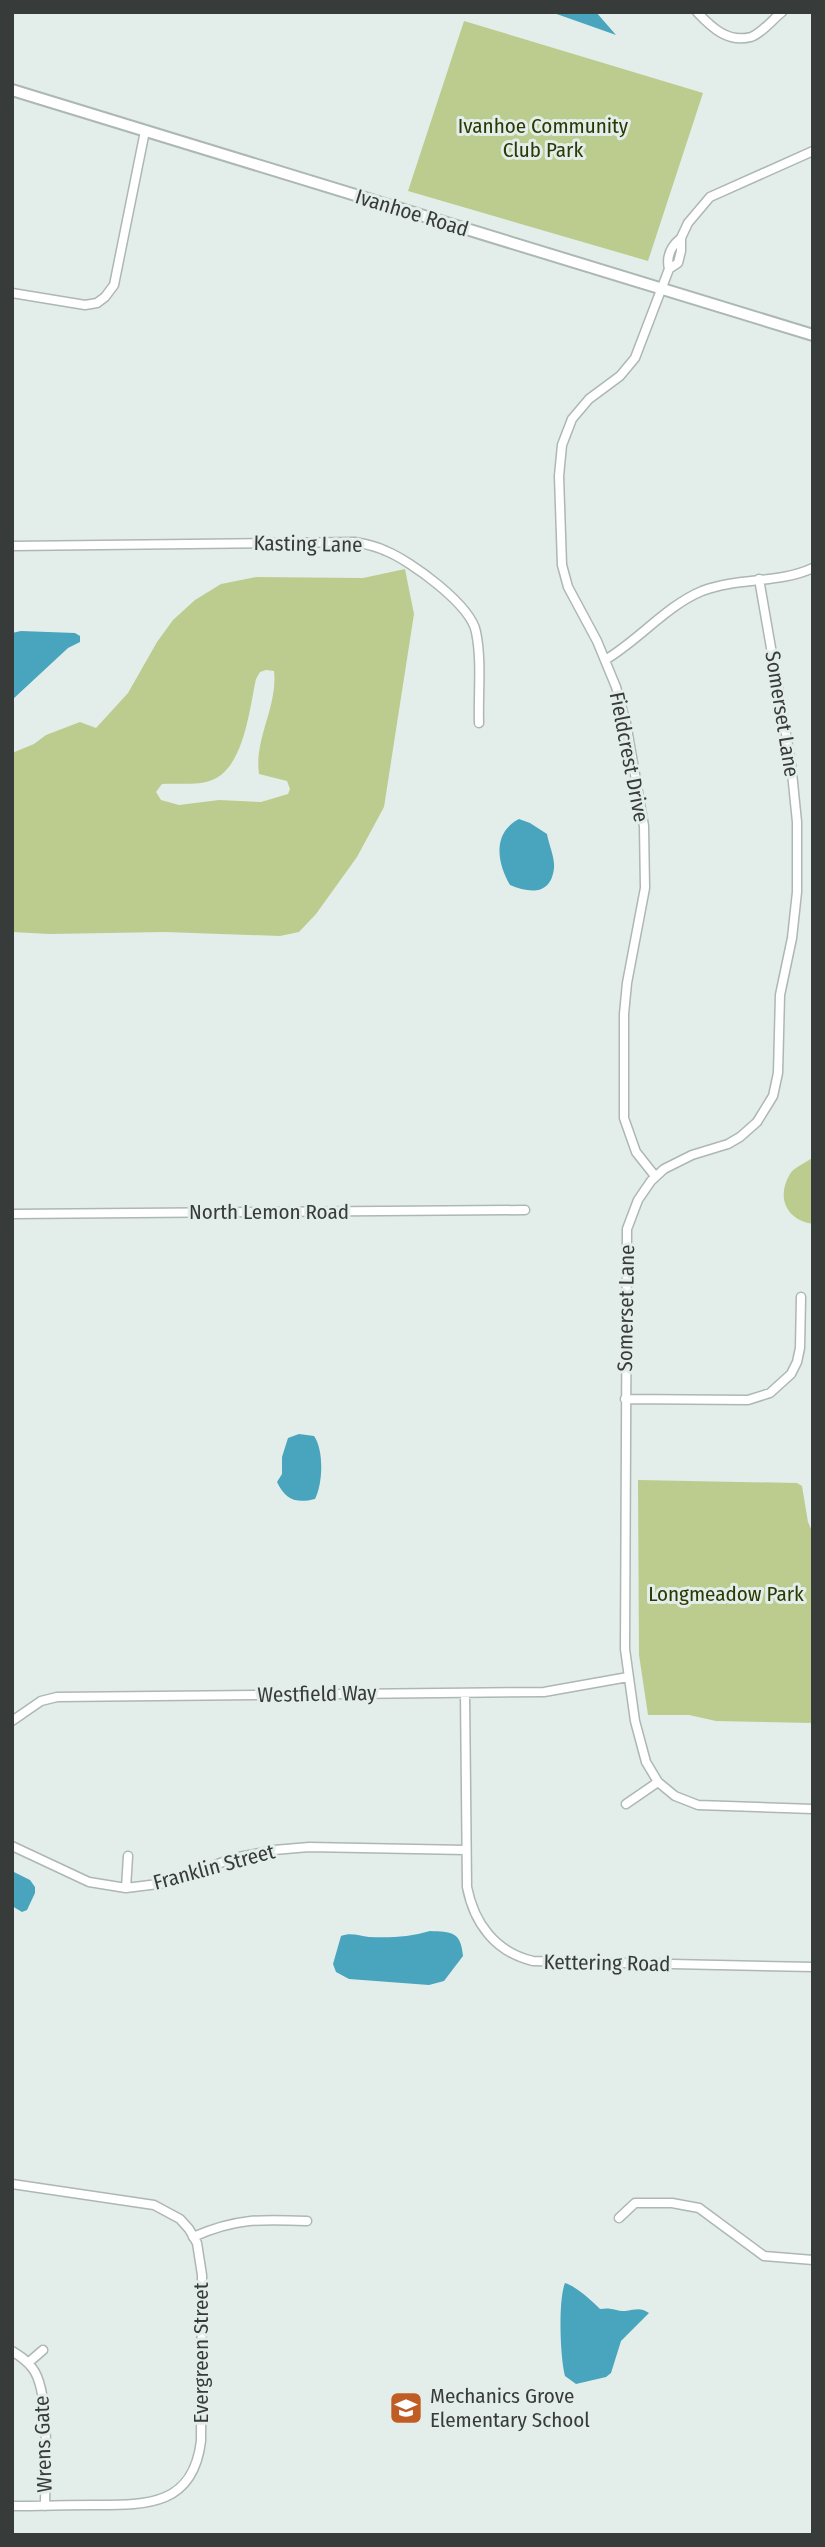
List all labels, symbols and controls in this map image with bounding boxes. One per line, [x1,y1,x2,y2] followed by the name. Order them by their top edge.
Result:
[458,113,629,163] park label: Ivanhoe Community Club Park
[352,183,472,243] street label: Ivanhoe Road
[253,530,363,558] street label: Kasting Lane
[759,649,805,779] street label: Somerset Lane
[604,690,654,824] street label: Fieldcrest Drive
[189,1199,349,1225] street label: North Lemon Road
[612,1244,640,1372] street label: Somerset Lane
[648,1581,804,1607] park label: Longmeadow Park
[257,1680,377,1708] street label: Westfield Way
[150,1838,278,1896] street label: Franklin Street
[543,1949,671,1977] street label: Kettering Road
[188,2282,214,2424] street label: Evergreen Street
[430,2383,590,2433] place label: Mechanics Grove Elementary School
[387,2389,425,2427] school or university icon: Mechanics Grove Elementary School
[28,2395,58,2493] street label: Wrens Gate

